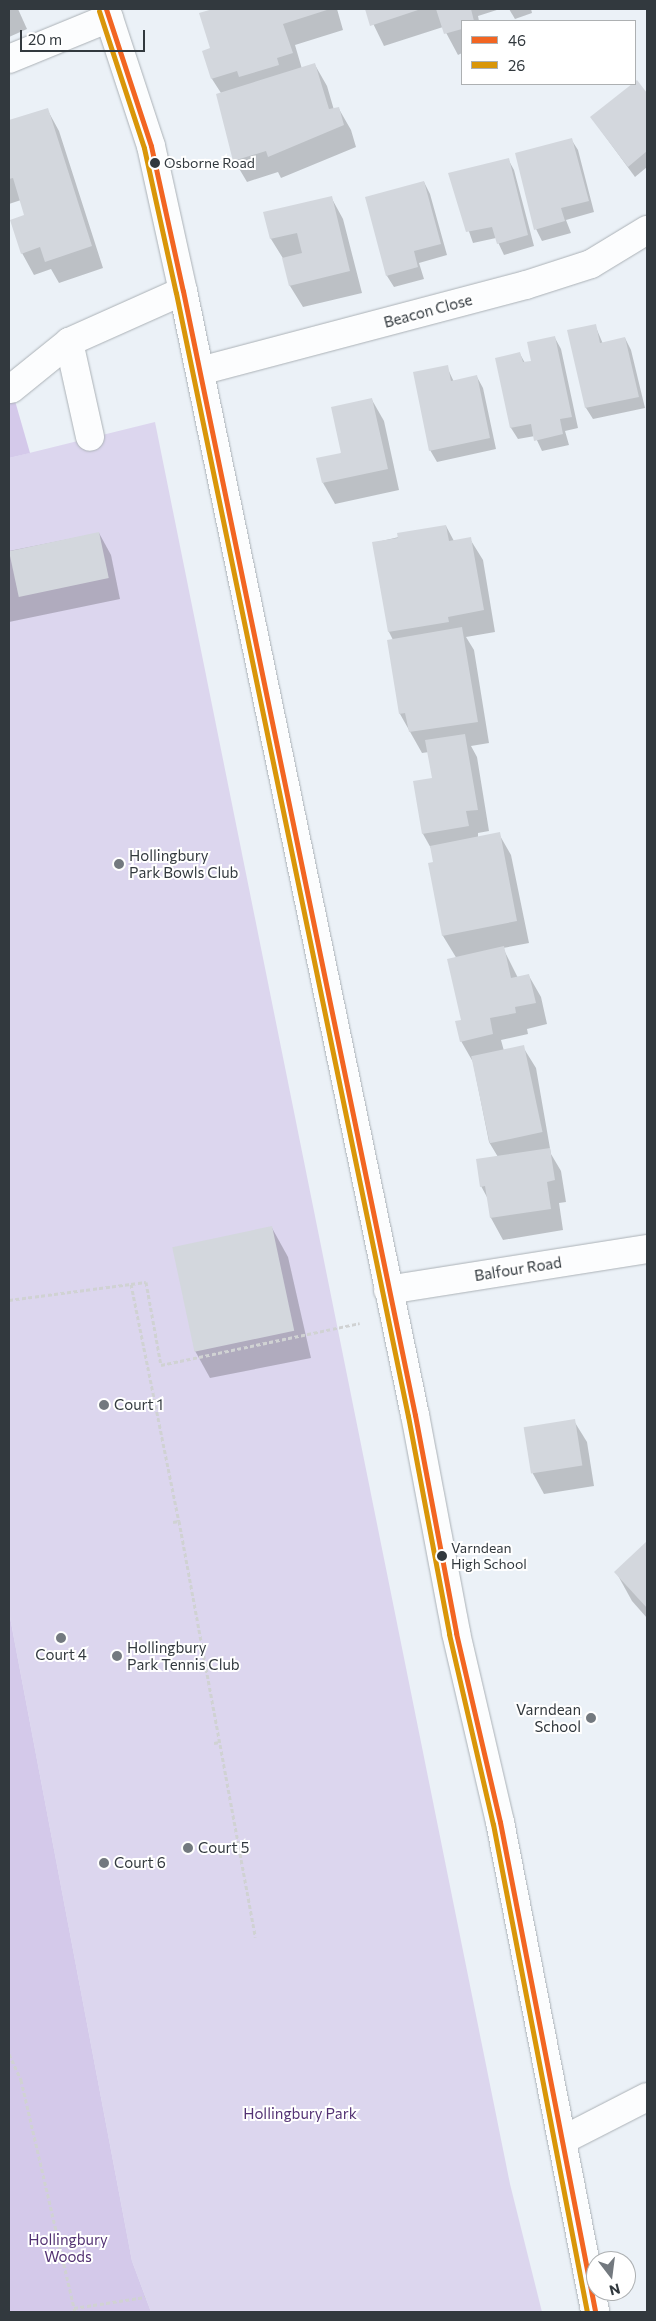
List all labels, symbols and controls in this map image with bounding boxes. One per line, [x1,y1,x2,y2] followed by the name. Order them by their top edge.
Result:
[22,20,148,52] scale bar
[461,20,636,85] legend
[28,30,62,48] text: 20 m
[508,31,526,49] text: 46
[508,56,525,74] text: 26
[164,155,255,171] place label: Osborne Road
[150,158,160,168] marker: Osborne Road
[382,291,474,331] street label: Beacon Close
[129,846,238,881] place label: Hollingbury Park Bowls Club
[113,858,125,870] marker: Hollingbury Park Bowls Club
[473,1253,563,1285] street label: Balfour Road
[114,1396,163,1414] place label: Court 1
[98,1399,110,1411] marker: Court 1
[451,1540,527,1572] place label: Varndean High School
[437,1551,447,1561] marker: Varndean High School
[55,1632,67,1644] marker: Court 4
[127,1638,240,1673] place label: Hollingbury Park Tennis Club
[35,1646,87,1664] place label: Court 4
[111,1650,123,1662] marker: Hollingbury Park Tennis Club
[516,1700,581,1735] place label: Varndean School
[585,1712,597,1724] marker: Varndean School
[198,1839,249,1857] place label: Court 5
[182,1842,194,1854] marker: Court 5
[114,1854,166,1872] place label: Court 6
[98,1857,110,1869] marker: Court 6
[243,2105,357,2123] park label: Hollingbury Park
[28,2230,108,2265] park label: Hollingbury Woods
[586,2251,636,2301] north arrow
[607,2280,622,2300] text: N

